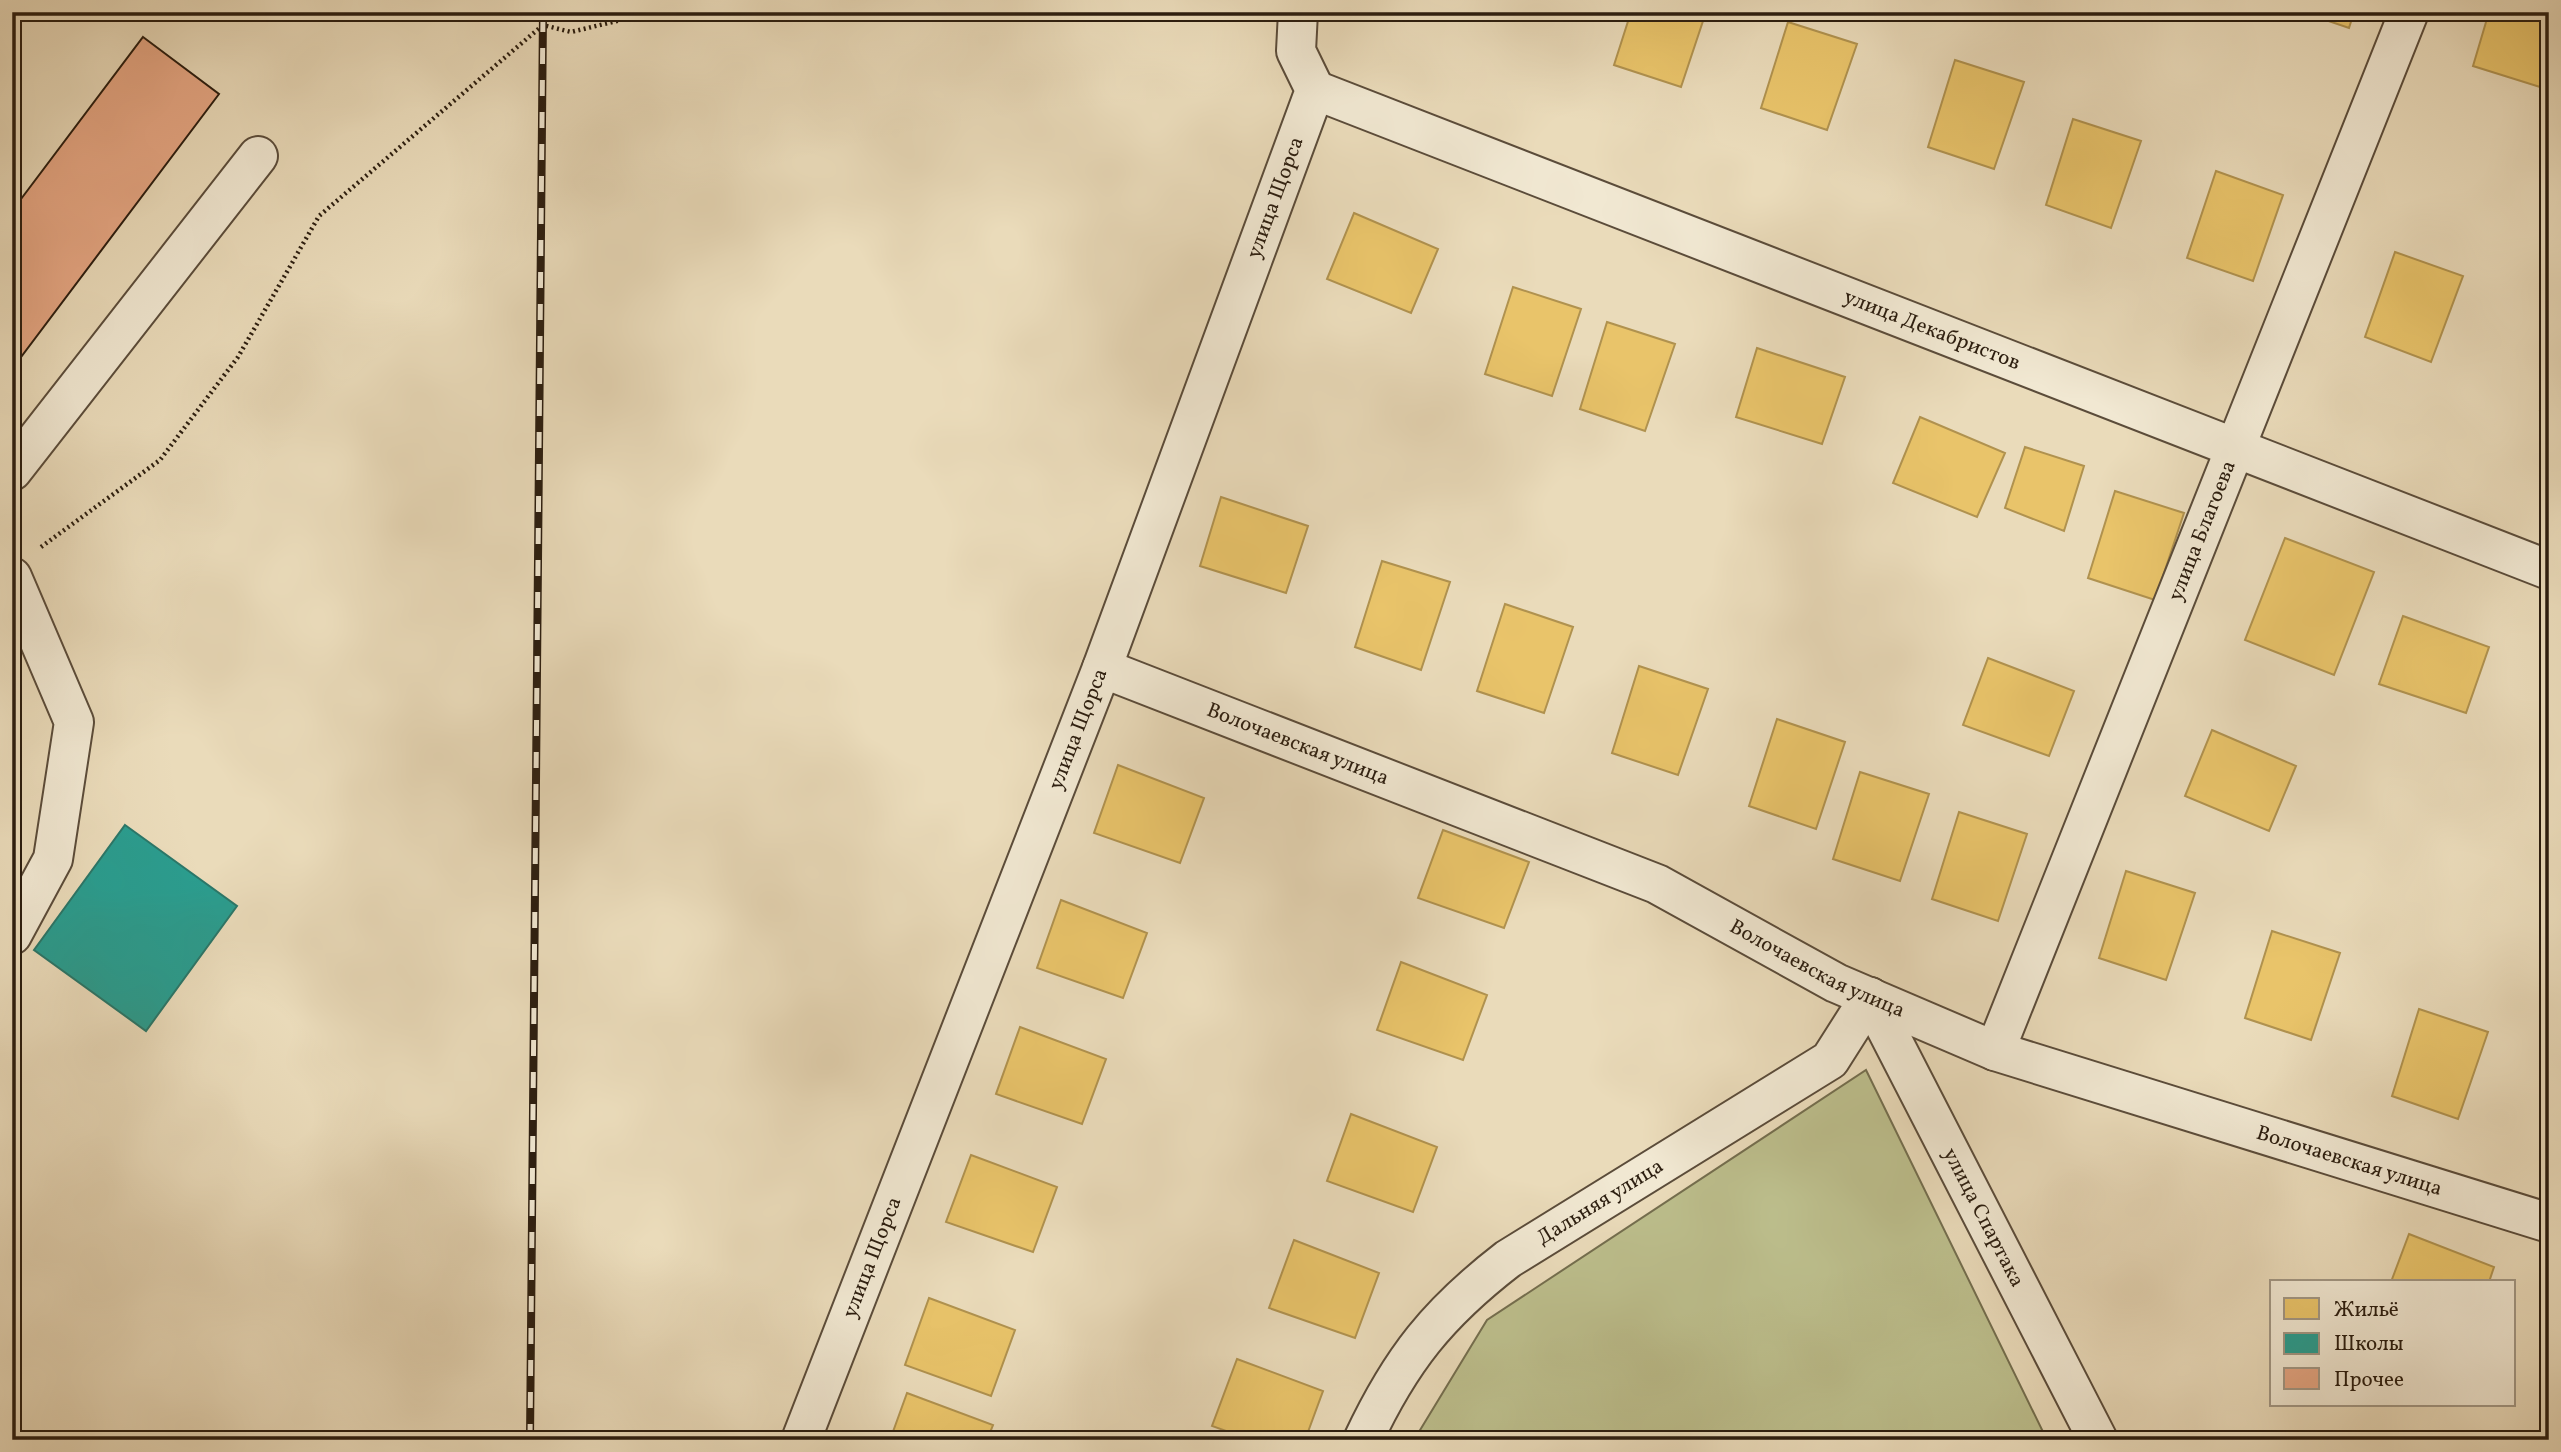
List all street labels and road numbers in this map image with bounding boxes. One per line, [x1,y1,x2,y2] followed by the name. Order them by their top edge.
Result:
[1240,132,1311,263] street label: улица Щорса
[1839,283,2025,377] street label: улица Декабристов
[2161,456,2243,605] street label: улица Благоева
[1041,664,1115,794] street label: улица Щорса
[1202,696,1393,793] street label: Волочаевская улица
[1724,912,1909,1025] street label: Волочаевская улица
[2253,1118,2446,1204] street label: Волочаевская улица
[1936,1143,2031,1292] street label: улица Спартака
[1531,1152,1669,1252] street label: Дальняя улица
[835,1192,909,1322] street label: улица Щорса

